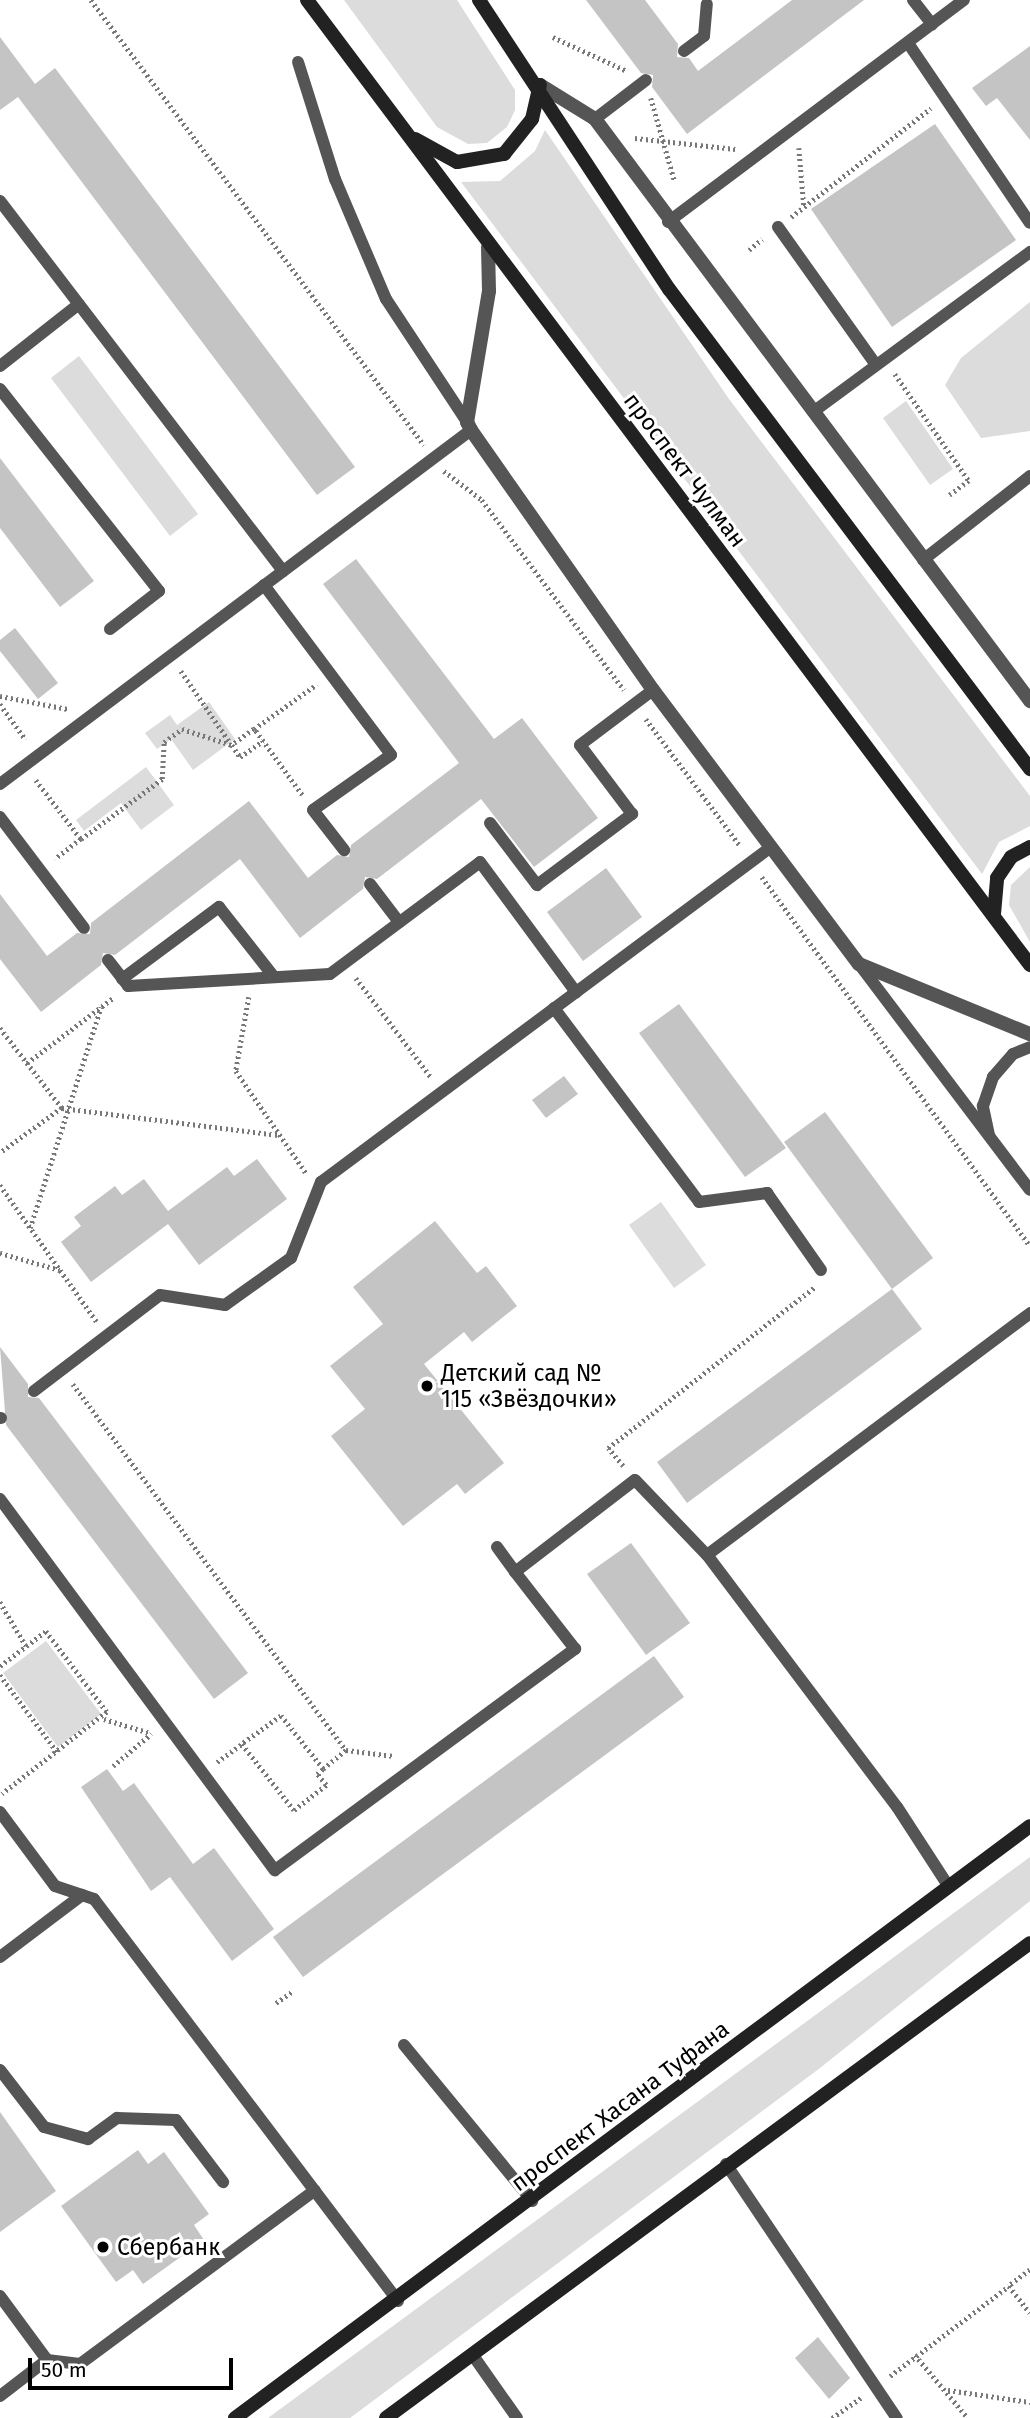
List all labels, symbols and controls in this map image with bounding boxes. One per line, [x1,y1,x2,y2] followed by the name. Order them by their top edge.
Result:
[618,387,752,553] street label: проспект Чулман
[441,1359,617,1413] place label: Детский сад № 115 «Звёздочки»
[419,1378,435,1394] marker: Детский сад № 115 «Звёздочки»
[506,2015,734,2197] street label: проспект Хасана Туфана
[117,2233,220,2261] place label: Сбербанк
[95,2239,111,2255] marker: Сбербанк
[32,2344,236,2388] scale bar
[41,2357,87,2383] text: 50 m

